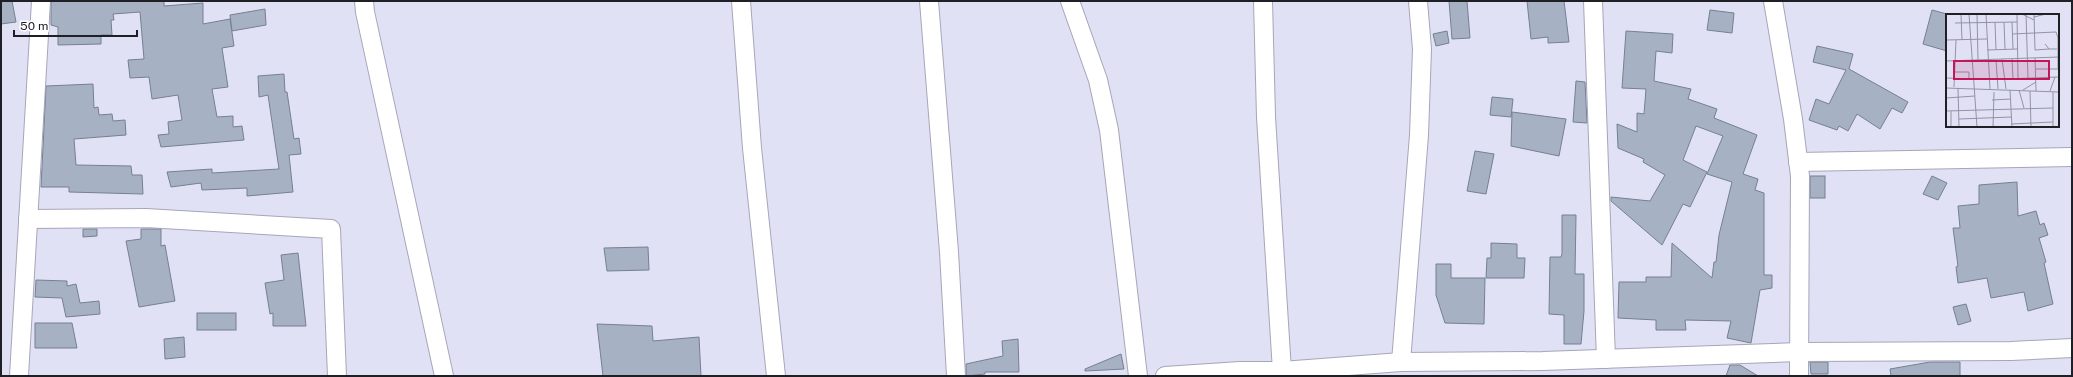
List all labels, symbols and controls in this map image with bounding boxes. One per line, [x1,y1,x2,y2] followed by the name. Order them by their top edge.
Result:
[14,12,137,38] scale bar
[1946,14,2059,127] inset map
[20,19,48,33] text: 50 m

